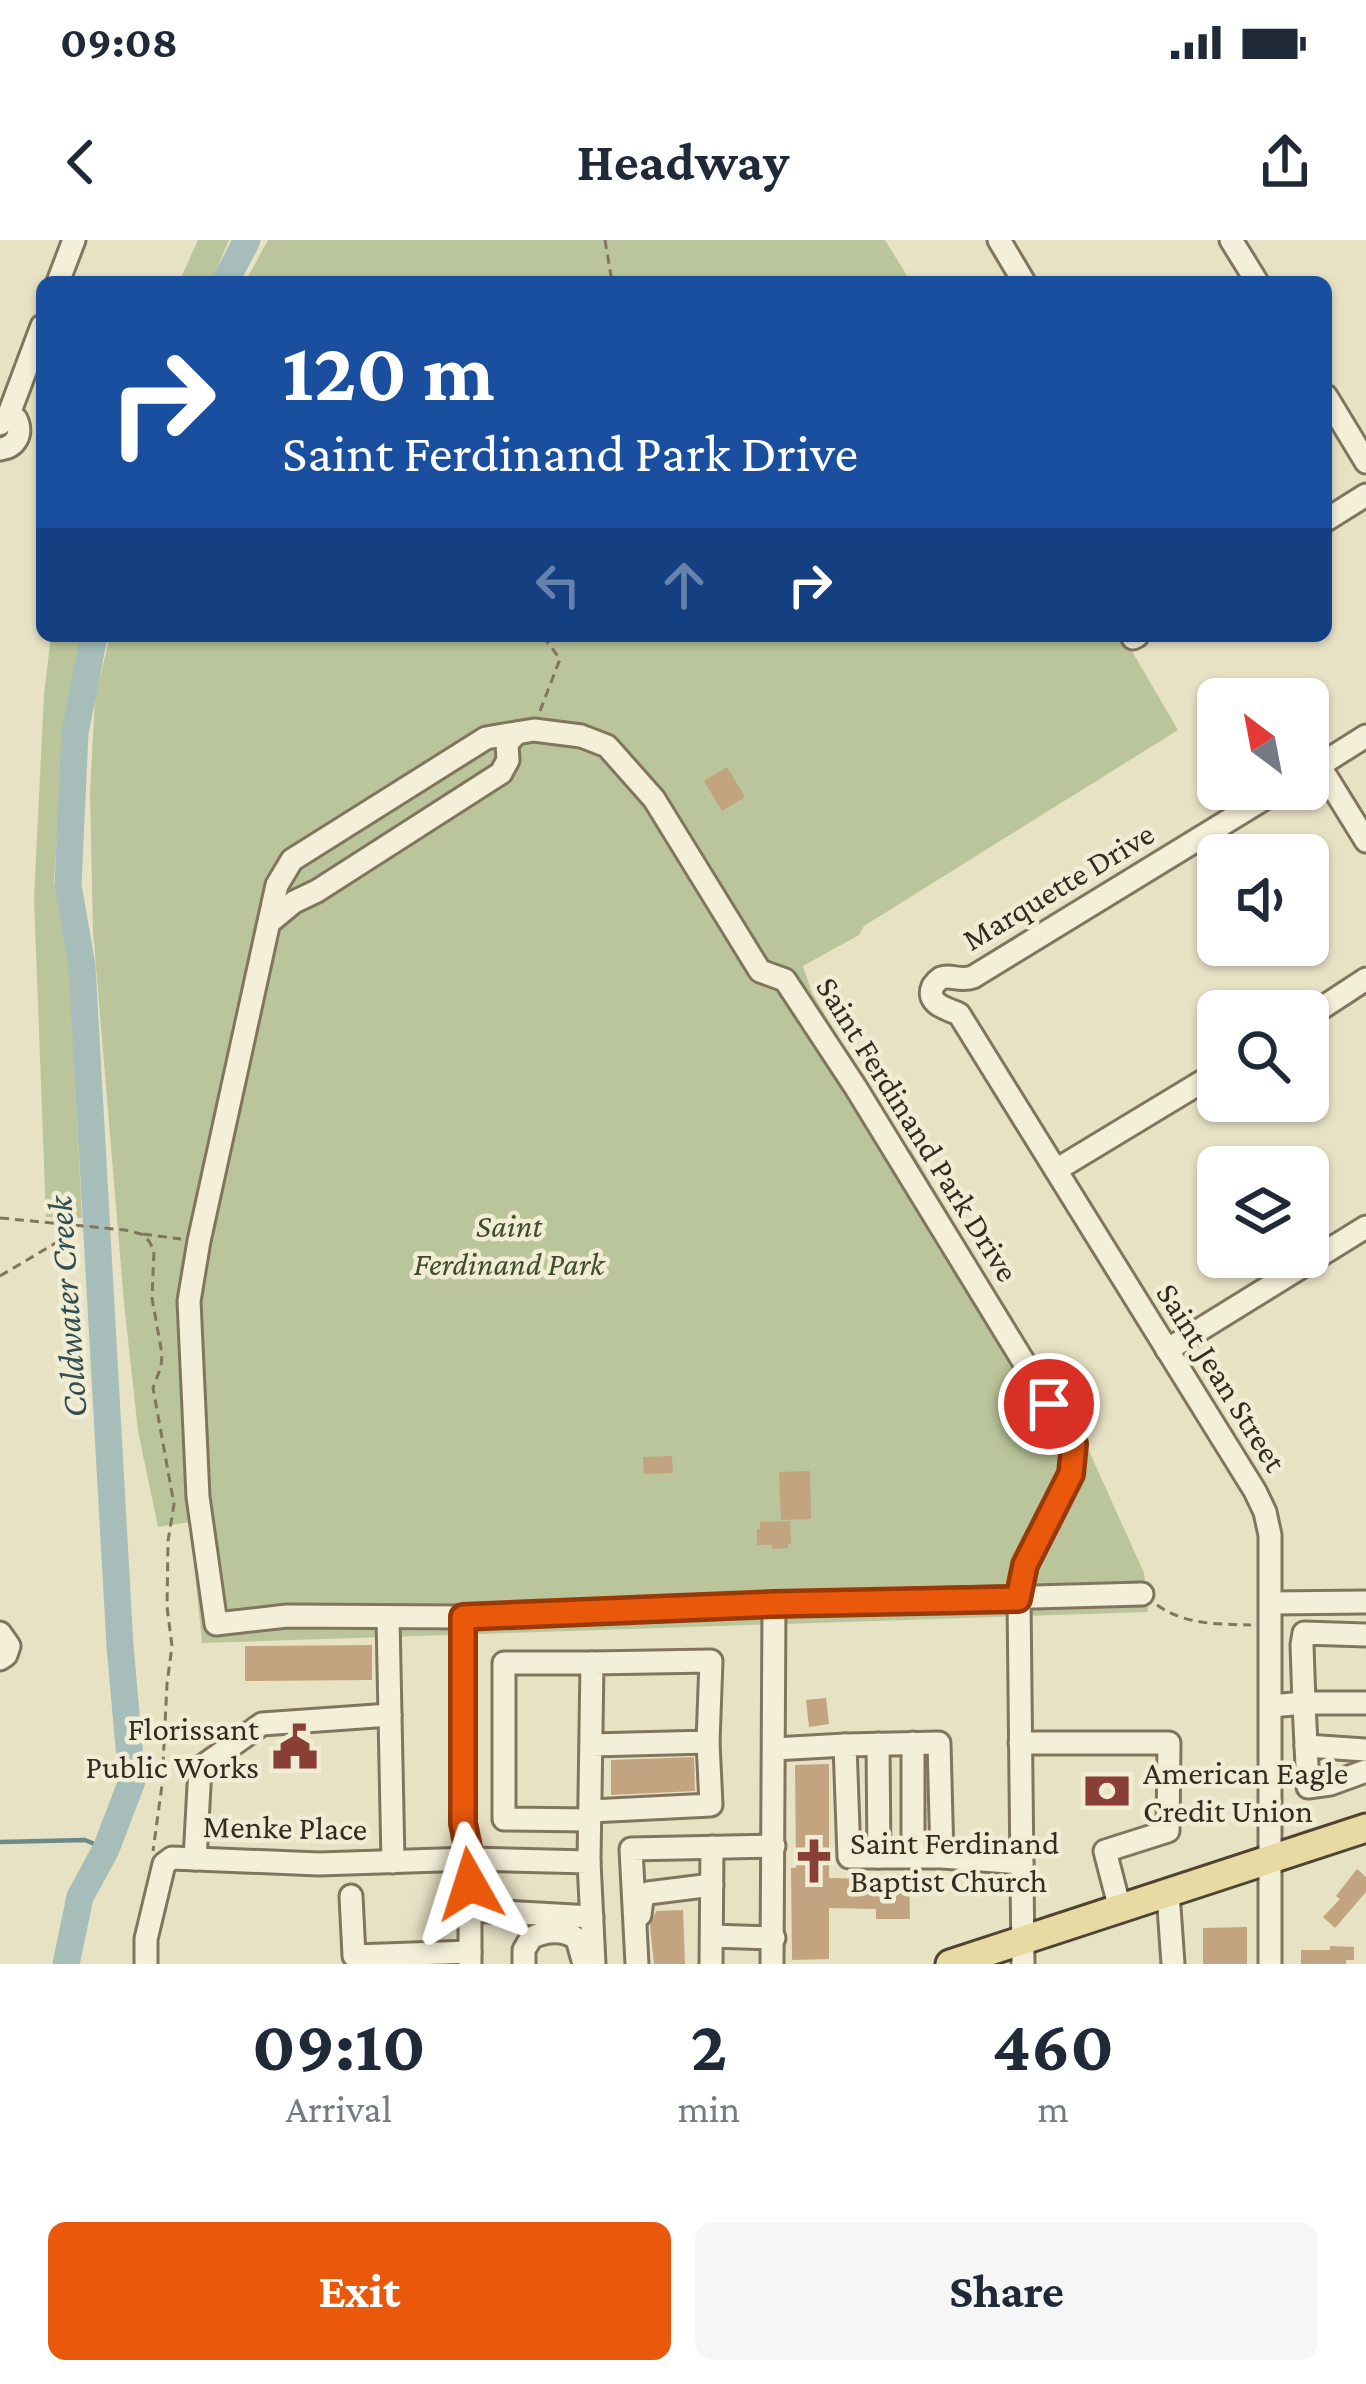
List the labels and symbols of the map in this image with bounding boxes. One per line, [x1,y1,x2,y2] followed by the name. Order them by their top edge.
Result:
[1197,678,1329,810] north arrow
[956,814,1160,958] street label: Marquette Drive
[809,970,1027,1288] street label: Saint Ferdinand Park Drive
[39,1194,95,1419] water label: Coldwater Creek
[413,1207,606,1282] park label: Saint Ferdinand Park
[1149,1276,1295,1479] street label: Saint Jean Street
[998,1353,1100,1455] pin
[85,1710,260,1785] place label: Florissant Public Works
[270,1722,320,1772] public building icon: Florissant Public Works
[1143,1754,1348,1829] place label: American Eagle Credit Union
[1082,1766,1132,1816] bank icon: American Eagle Credit Union
[202,1807,368,1847] street label: Menke Place
[407,1821,533,1947] position arrow
[850,1824,1059,1899] place label: Saint Ferdinand Baptist Church
[789,1836,839,1886] church icon: Saint Ferdinand Baptist Church

